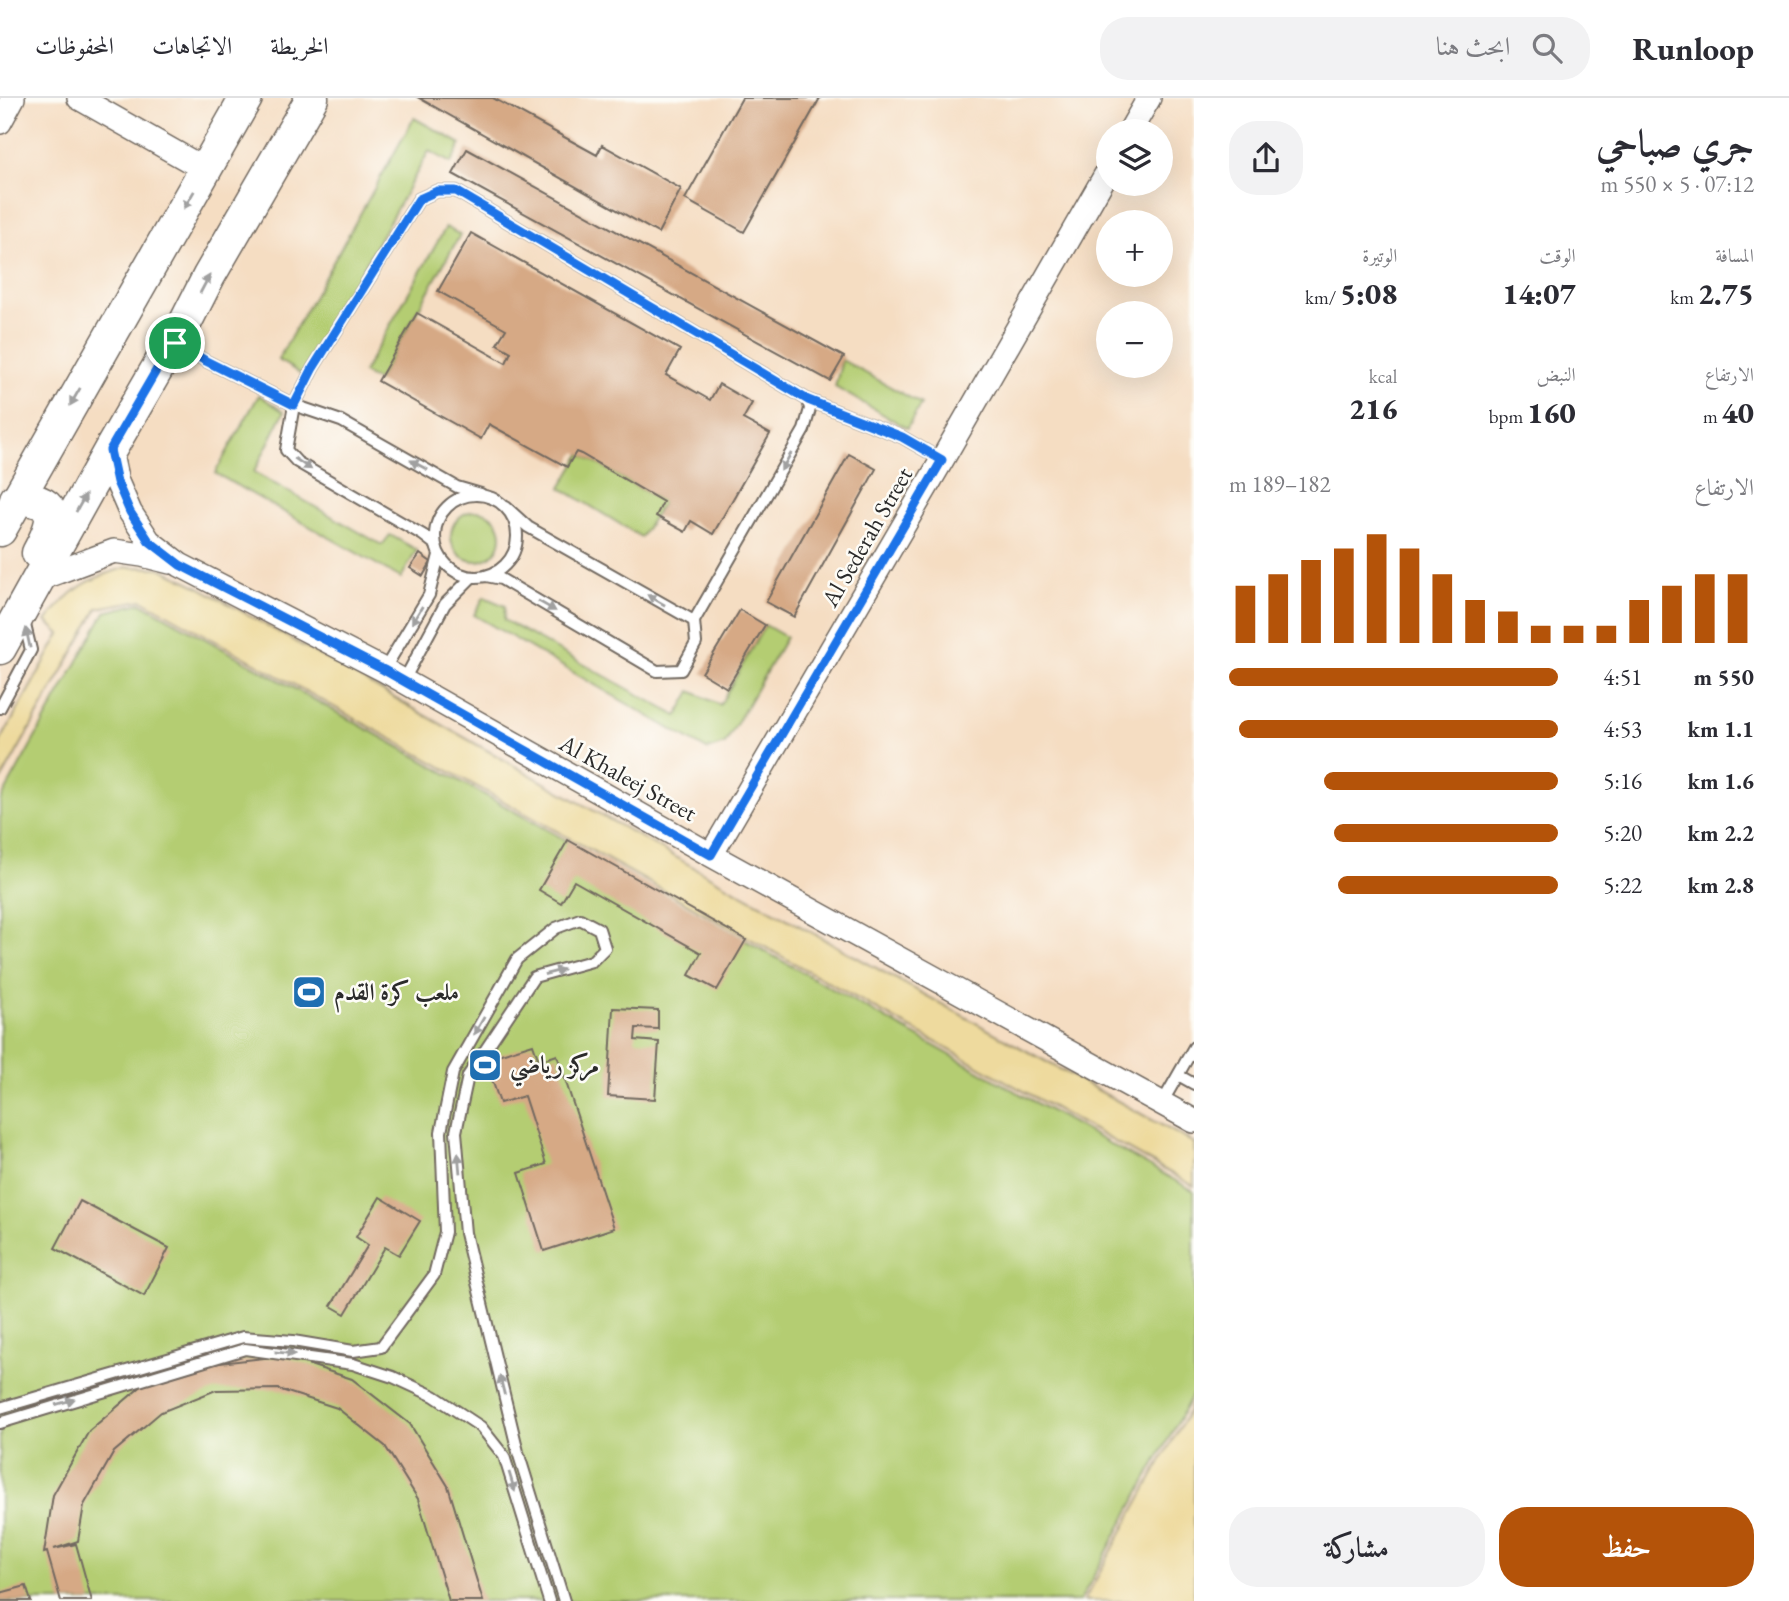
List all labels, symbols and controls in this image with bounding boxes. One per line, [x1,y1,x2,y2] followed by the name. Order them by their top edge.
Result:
[1100,17,1590,80] search box
[1632,27,1754,70] text: Runloop
[1436,29,1510,63] text: ابحث هنا
[1528,29,1566,67] icon: search
[35,30,114,61] text: المحفوظات
[152,30,232,61] text: الاتجاهات
[270,30,329,61] text: الخريطة
[1596,118,1754,167] text: جري صباحي
[1096,119,1173,378] map controls
[1096,119,1173,196] button: layers
[1229,121,1303,195] button: share
[1601,169,1754,199] text: 07:12 · 5 × 550 m
[183,191,195,210] one-way arrow
[1096,210,1173,287] button: +
[1362,243,1397,268] text: الوتيرة
[1539,243,1576,268] text: الوقت
[1715,243,1754,268] text: المسافة
[199,274,211,294] one-way arrow
[1340,274,1397,313] text: 5:08
[1502,274,1576,313] text: 14:07
[1698,274,1754,313] text: 2.75
[1305,285,1340,310] text: /km
[1670,285,1698,310] text: km
[1096,301,1173,378] button: −
[145,313,205,373] pin
[156,324,194,362] icon: arrive
[1537,362,1576,387] text: النبض
[1705,362,1754,387] text: الارتفاع
[1369,364,1397,389] text: kcal
[69,388,81,407] one-way arrow
[1349,389,1397,428] text: 216
[1527,393,1576,432] text: 160
[1722,393,1754,432] text: 40
[1489,404,1527,429] text: bpm
[1703,404,1722,429] text: m
[780,452,792,472] one-way arrow
[293,458,313,471] one-way arrow
[409,459,429,471] one-way arrow
[814,461,919,613] street label: Al Sederah Street
[1229,469,1330,499] text: 182–189 m
[1694,472,1754,502] text: الارتفاع
[75,493,87,513] one-way arrow
[647,594,666,606] one-way arrow
[537,600,556,612] one-way arrow
[411,605,423,624] one-way arrow
[22,627,33,649] one-way arrow
[1603,662,1642,692] text: 4:51
[1693,662,1754,692] text: 550 m
[1603,714,1642,744] text: 4:53
[1687,714,1754,744] text: 1.1 km
[553,727,703,828] street label: Al Khaleej Street
[1603,766,1642,796] text: 5:16
[1687,766,1754,796] text: 1.6 km
[1603,818,1642,848] text: 5:20
[1687,818,1754,848] text: 2.2 km
[1603,870,1642,900] text: 5:22
[1687,870,1754,900] text: 2.8 km
[543,966,565,977] one-way arrow
[290,973,328,1011] sports icon: ملعب كرة القدم
[334,976,459,1013] place label: ملعب كرة القدم
[473,1016,485,1035] one-way arrow
[466,1046,504,1084] sports icon: مركز رياضي
[510,1049,599,1087] place label: مركز رياضي
[453,1151,464,1173] one-way arrow
[274,1348,296,1359] one-way arrow
[496,1374,507,1396] one-way arrow
[55,1397,76,1407] one-way arrow
[507,1471,517,1492] one-way arrow
[1229,1507,1485,1587] button: مشاركة
[1499,1507,1754,1587] button: حفظ

